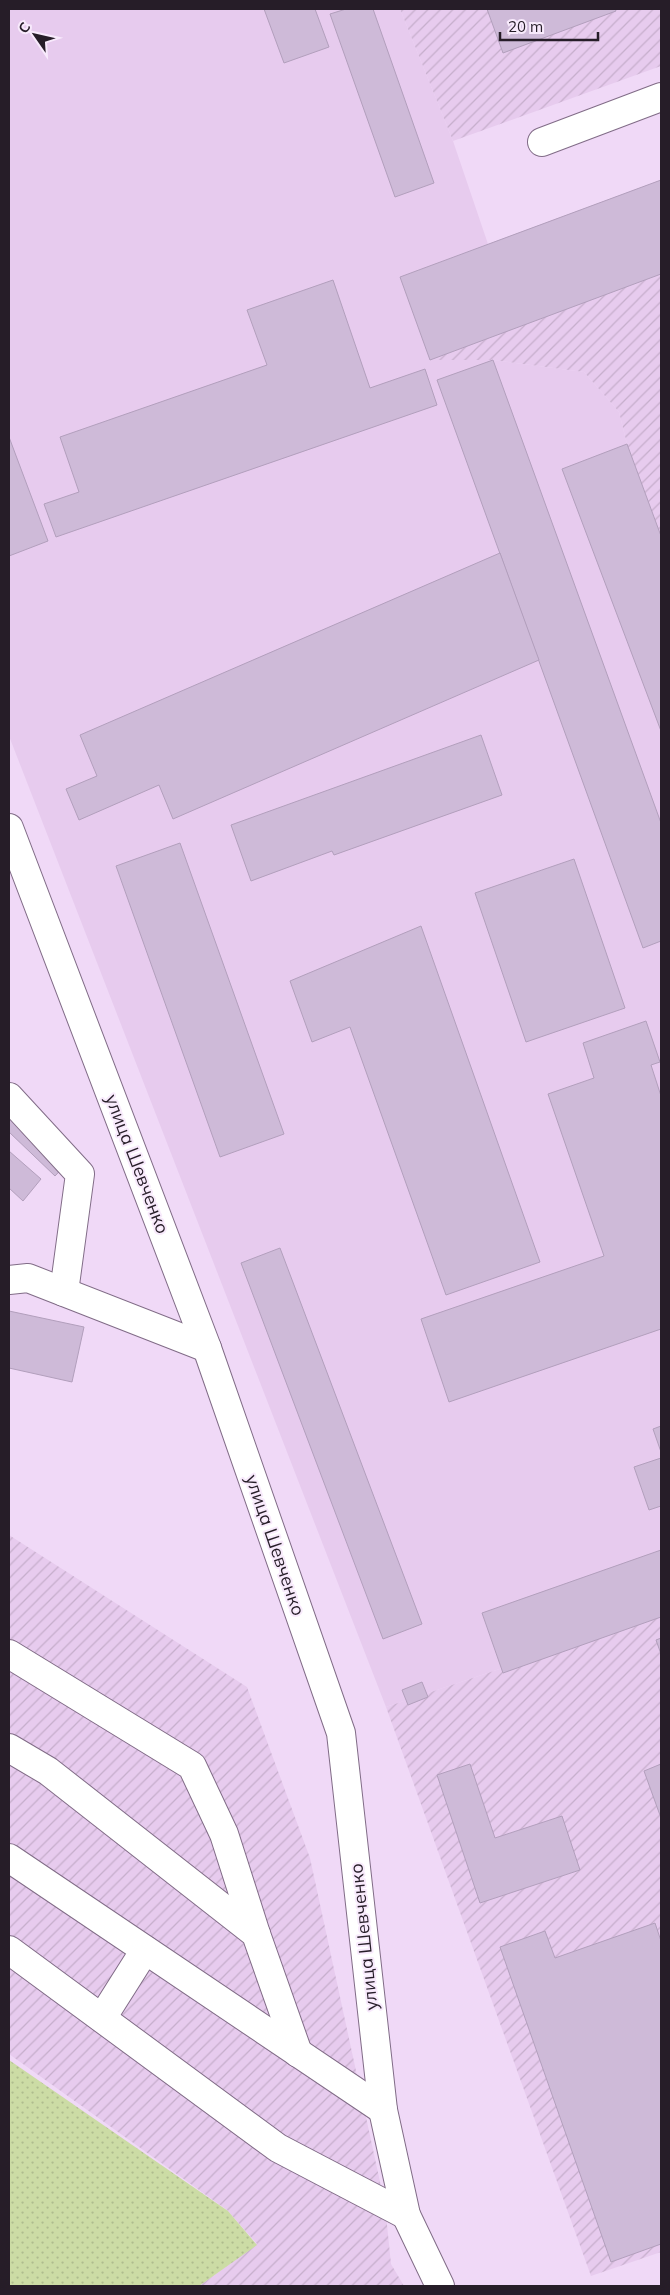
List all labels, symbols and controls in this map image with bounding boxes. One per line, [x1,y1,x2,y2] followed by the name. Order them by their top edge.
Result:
[10,10,60,60] north arrow
[500,10,598,42] scale bar
[508,17,543,36] text: 20 m
[14,19,34,37] text: С
[100,1091,175,1237] street label: улица Шевченко
[241,1471,310,1618] street label: улица Шевченко
[344,1862,383,2012] street label: улица Шевченко

